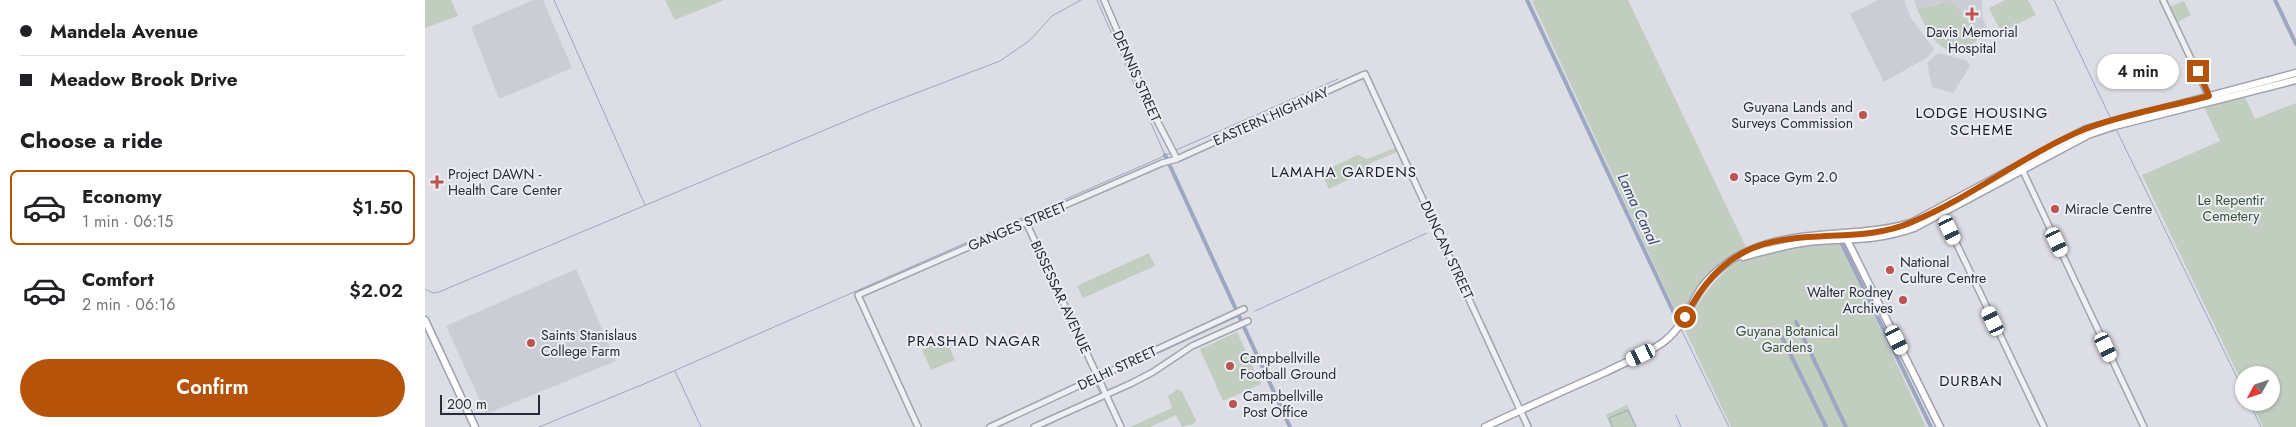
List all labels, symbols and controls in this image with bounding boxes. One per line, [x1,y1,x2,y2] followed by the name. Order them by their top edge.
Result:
[1965,7,1979,21] marker: Davis Memorial Hospital
[50,18,198,45] text: Mandela Avenue
[1926,22,2018,58] place label: Davis Memorial Hospital
[1108,27,1166,125] street label: DENNIS STREET
[2098,54,2181,88] callout: 4 min
[2117,60,2159,83] text: 4 min
[2187,60,2209,82] route end
[50,66,238,93] text: Meadow Brook Drive
[1210,81,1332,150] street label: EASTERN HIGHWAY
[1731,97,1853,133] place label: Guyana Lands and Surveys Commission
[1916,102,2048,141] district label: LODGE HOUSING SCHEME
[1857,109,1869,121] marker: Guyana Lands and Surveys Commission
[20,124,163,156] text: Choose a ride
[1271,161,1417,183] district label: LAMAHA GARDENS
[448,164,562,200] place label: Project DAWN - Health Care Center
[1744,167,1837,187] place label: Space Gym 2.0
[1612,170,1664,249] water label: Lama Canal
[1728,171,1740,183] marker: Space Gym 2.0
[430,175,444,189] marker: Project DAWN - Health Care Center
[82,183,162,210] text: Economy
[22,185,67,230] icon: car
[2197,190,2265,226] park label: Le Repentir Cemetery
[352,194,403,221] text: $1.50
[965,196,1070,256] street label: GANGES STREET
[1415,197,1479,303] street label: DUNCAN STREET
[2065,199,2152,219] place label: Miracle Centre
[2049,203,2061,215] marker: Miracle Centre
[82,210,173,233] text: 1 min · 06:15
[1936,213,1963,247] car
[2043,225,2070,259] car
[1026,237,1096,357] street label: BISSESSAR AVENUE
[1900,252,1986,288] place label: National Culture Centre
[1884,264,1896,276] marker: National Culture Centre
[82,266,154,293] text: Comfort
[22,268,67,313] icon: car
[349,277,403,304] text: $2.02
[1807,282,1894,318] place label: Walter Rodney Archives
[82,293,175,316] text: 2 min · 06:16
[1897,294,1909,306] marker: Walter Rodney Archives
[1979,304,2006,338] car
[1674,306,1696,328] route start
[1736,321,1838,357] park label: Guyana Botanical Gardens
[1883,323,1910,357] car
[541,325,637,361] place label: Saints Stanislaus College Farm
[907,330,1041,352] district label: PRASHAD NAGAR
[2092,330,2119,364] car
[525,337,537,349] marker: Saints Stanislaus College Farm
[1074,341,1160,395] street label: DELHI STREET
[1624,342,1657,368] car
[1240,348,1336,384] place label: Campbellville Football Ground
[20,359,405,417] button: Confirm
[1224,360,1236,372] marker: Campbellville Football Ground
[2235,366,2280,411] north arrow
[2235,366,2280,411] map controls
[1939,370,2003,392] district label: DURBAN
[1243,386,1323,422] place label: Campbellville Post Office
[440,392,540,415] scale bar
[447,394,487,414] text: 200 m
[1227,398,1239,410] marker: Campbellville Post Office

